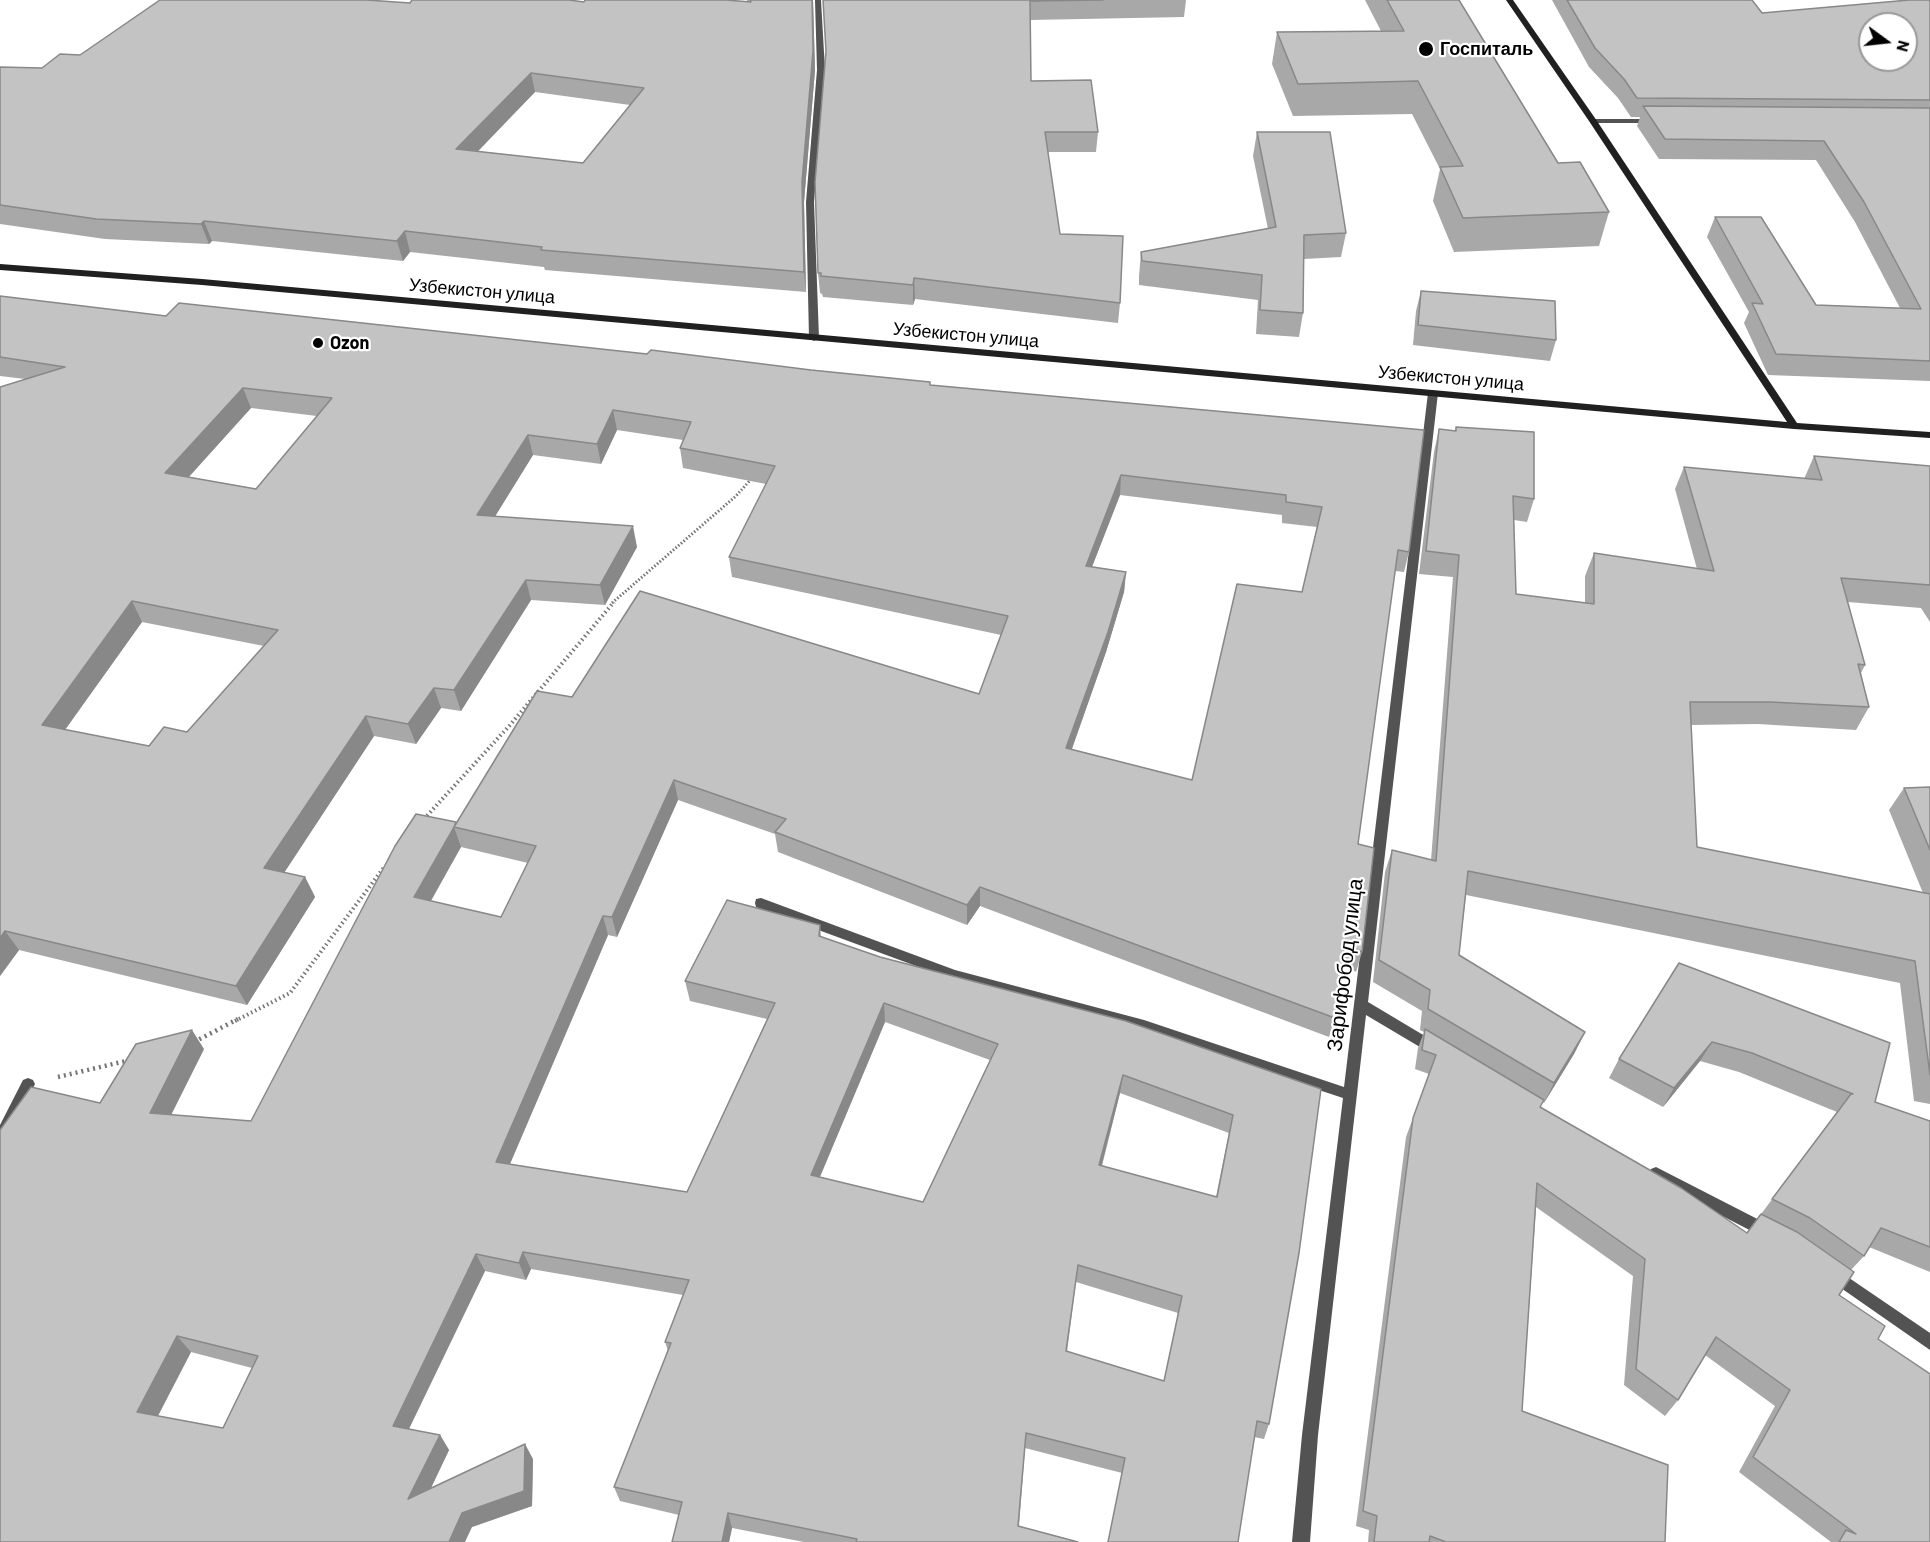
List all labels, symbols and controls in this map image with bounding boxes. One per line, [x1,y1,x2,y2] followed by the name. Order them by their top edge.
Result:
[1858,12,1918,72] north arrow
[1440,38,1533,60] place label: Госпиталь
[1893,39,1914,54] text: N
[1417,40,1435,58] marker: Госпиталь
[408,274,556,308] street label: Узбекистон улица
[892,318,1040,352] street label: Узбекистон улица
[330,332,369,354] place label: Ozon
[311,336,325,350] marker: Ozon
[1377,361,1525,395] street label: Узбекистон улица
[1322,877,1368,1053] street label: Зарифобод улица

